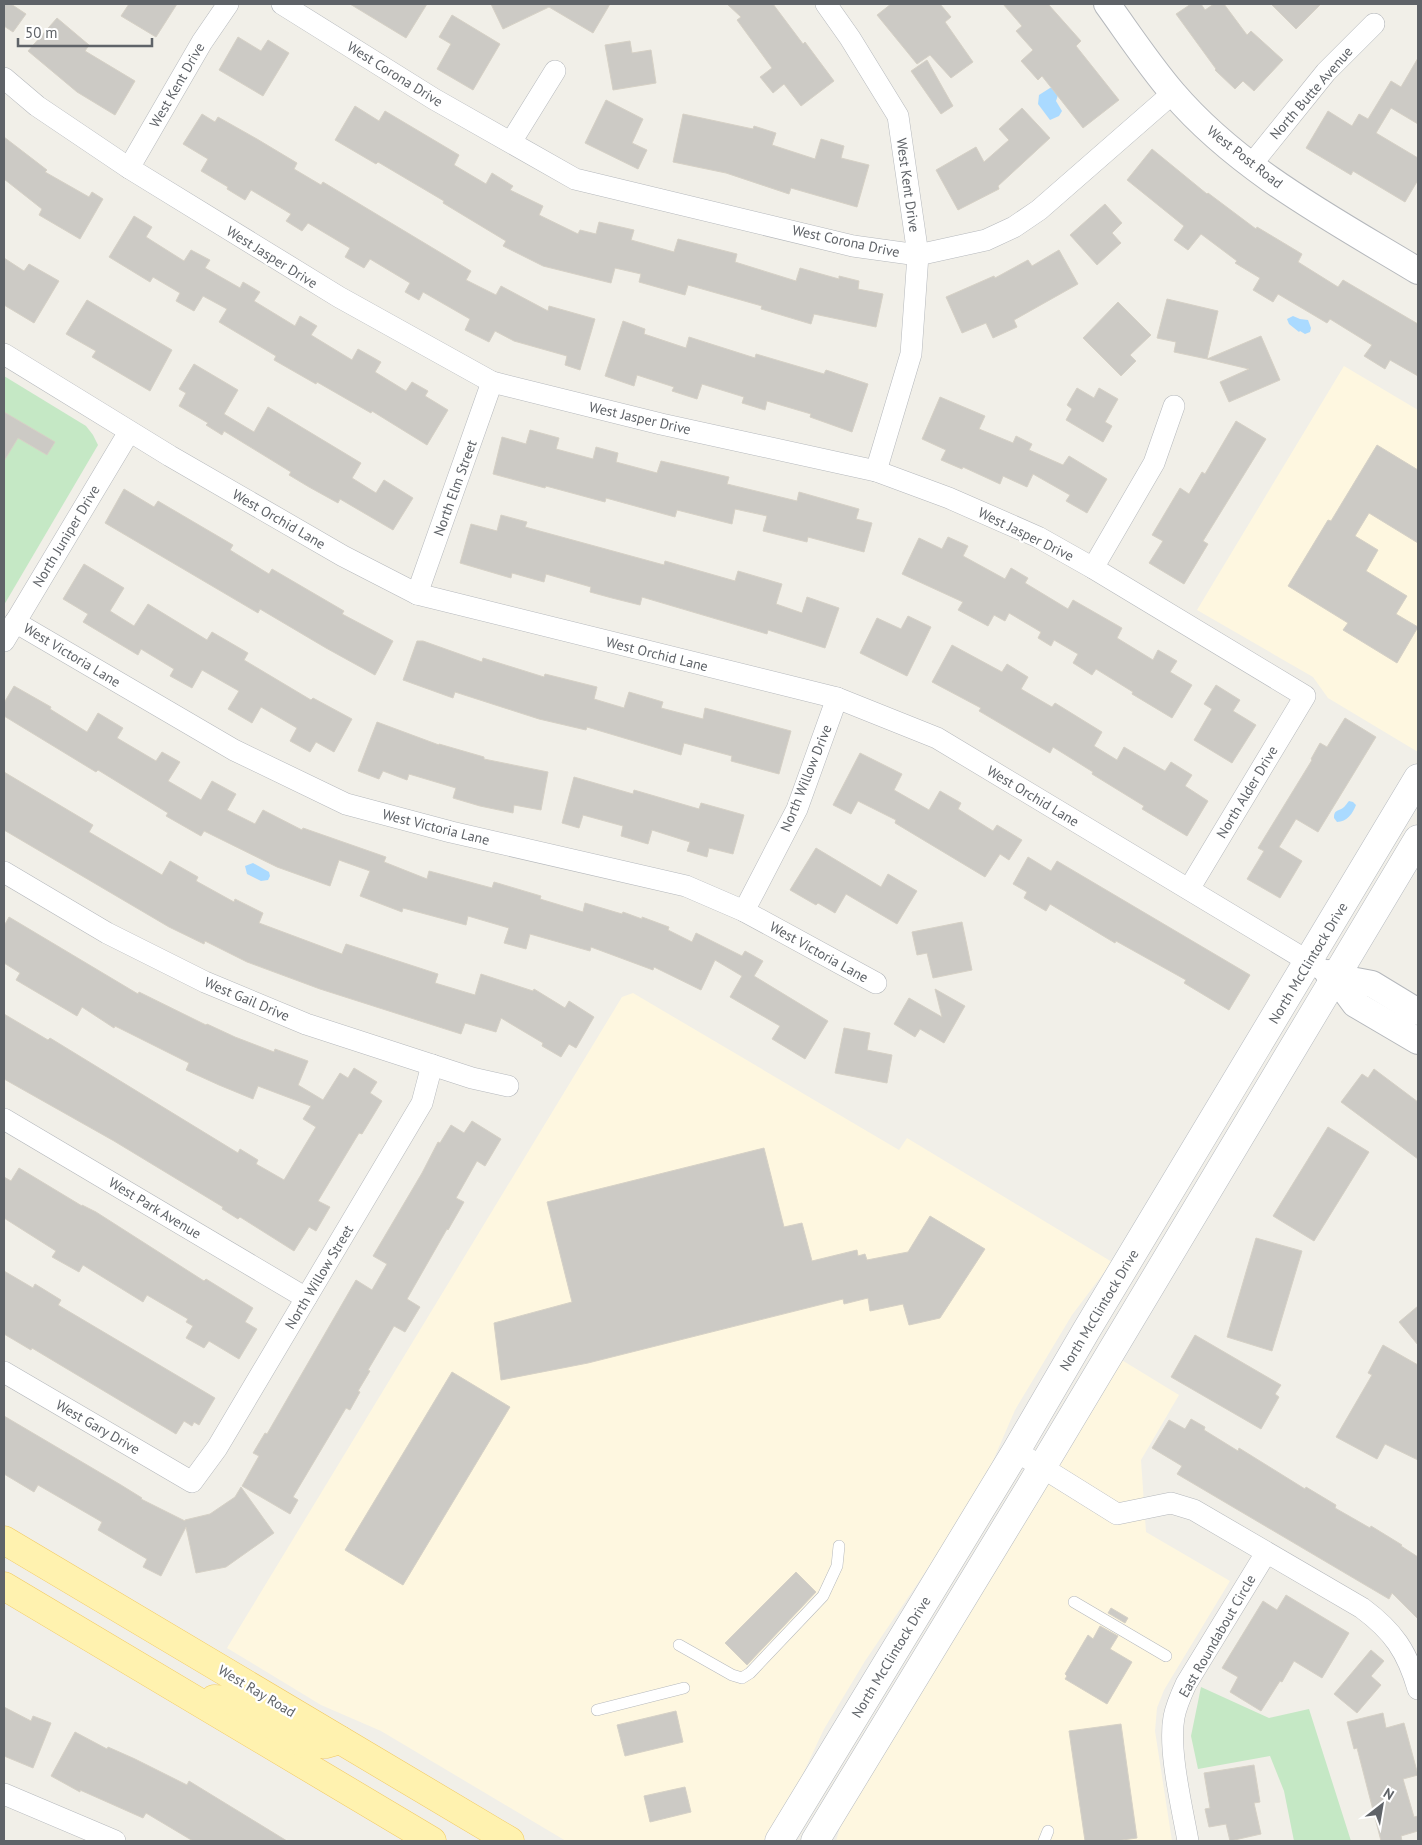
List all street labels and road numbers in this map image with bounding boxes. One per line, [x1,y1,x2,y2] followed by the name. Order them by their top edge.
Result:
[344,37,446,111] street label: West Corona Drive
[145,39,209,131] street label: West Kent Drive
[1266,43,1356,143] street label: North Butte Avenue
[1203,122,1287,192] street label: West Post Road
[892,137,924,233] street label: West Kent Drive
[791,221,901,261] street label: West Corona Drive
[223,222,321,292] street label: West Jasper Drive
[587,398,693,438] street label: West Jasper Drive
[429,437,481,538] street label: North Elm Street
[28,482,104,590] street label: North Juniper Drive
[229,485,329,553] street label: West Orchid Lane
[975,503,1077,565] street label: West Jasper Drive
[20,619,124,691] street label: West Victoria Lane
[604,633,710,675] street label: West Orchid Lane
[776,722,836,834] street label: North Willow Drive
[1212,743,1282,841] street label: North Alder Drive
[984,761,1082,831] street label: West Orchid Lane
[380,805,492,849] street label: West Victoria Lane
[1265,899,1351,1027] street label: North McClintock Drive
[767,917,871,987] street label: West Victoria Lane
[202,973,292,1025] street label: West Gail Drive
[105,1173,205,1243] street label: West Park Avenue
[281,1221,357,1332] street label: North Willow Street
[1056,1246,1142,1374] street label: North McClintock Drive
[53,1396,143,1458] street label: West Gary Drive
[1175,1571,1259,1701] street label: East Roundabout Circle
[848,1593,934,1721] street label: North McClintock Drive
[215,1661,299,1721] street label: West Ray Road

